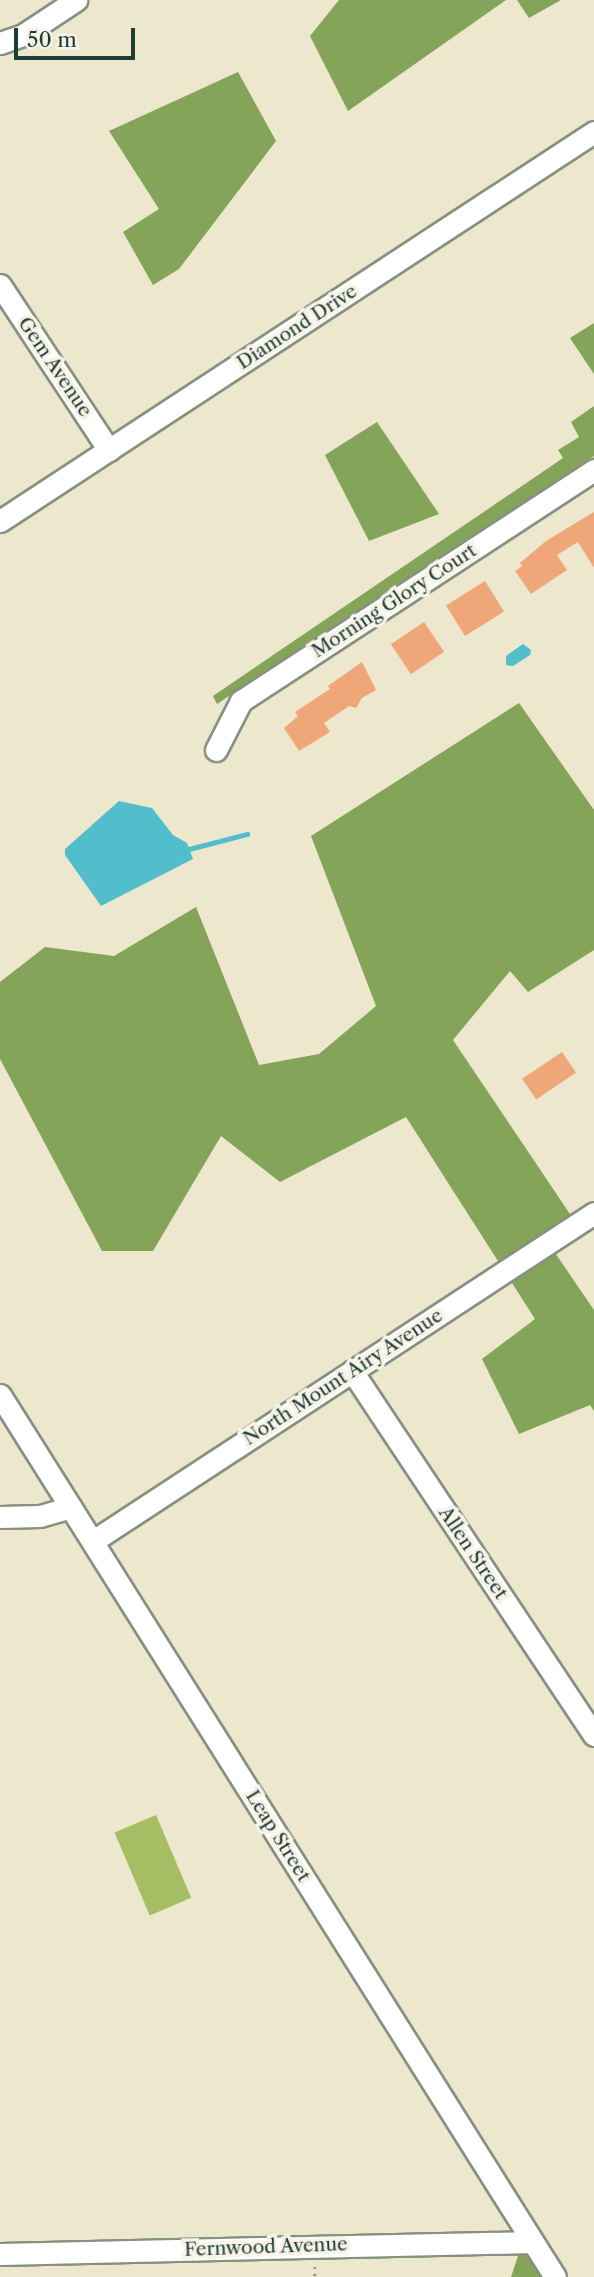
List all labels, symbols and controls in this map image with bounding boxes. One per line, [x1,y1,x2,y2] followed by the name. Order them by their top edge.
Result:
[18,14,138,58] scale bar
[27,27,77,52] text: 50 m
[233,280,361,374] street label: Diamond Drive
[13,312,97,422] street label: Gem Avenue
[307,539,481,663] street label: Morning Glory Court
[238,1303,448,1451] street label: North Mount Airy Avenue
[434,1502,512,1604] street label: Allen Street
[241,1786,315,1886] street label: Leap Street
[184,2233,348,2261] street label: Fernwood Avenue

